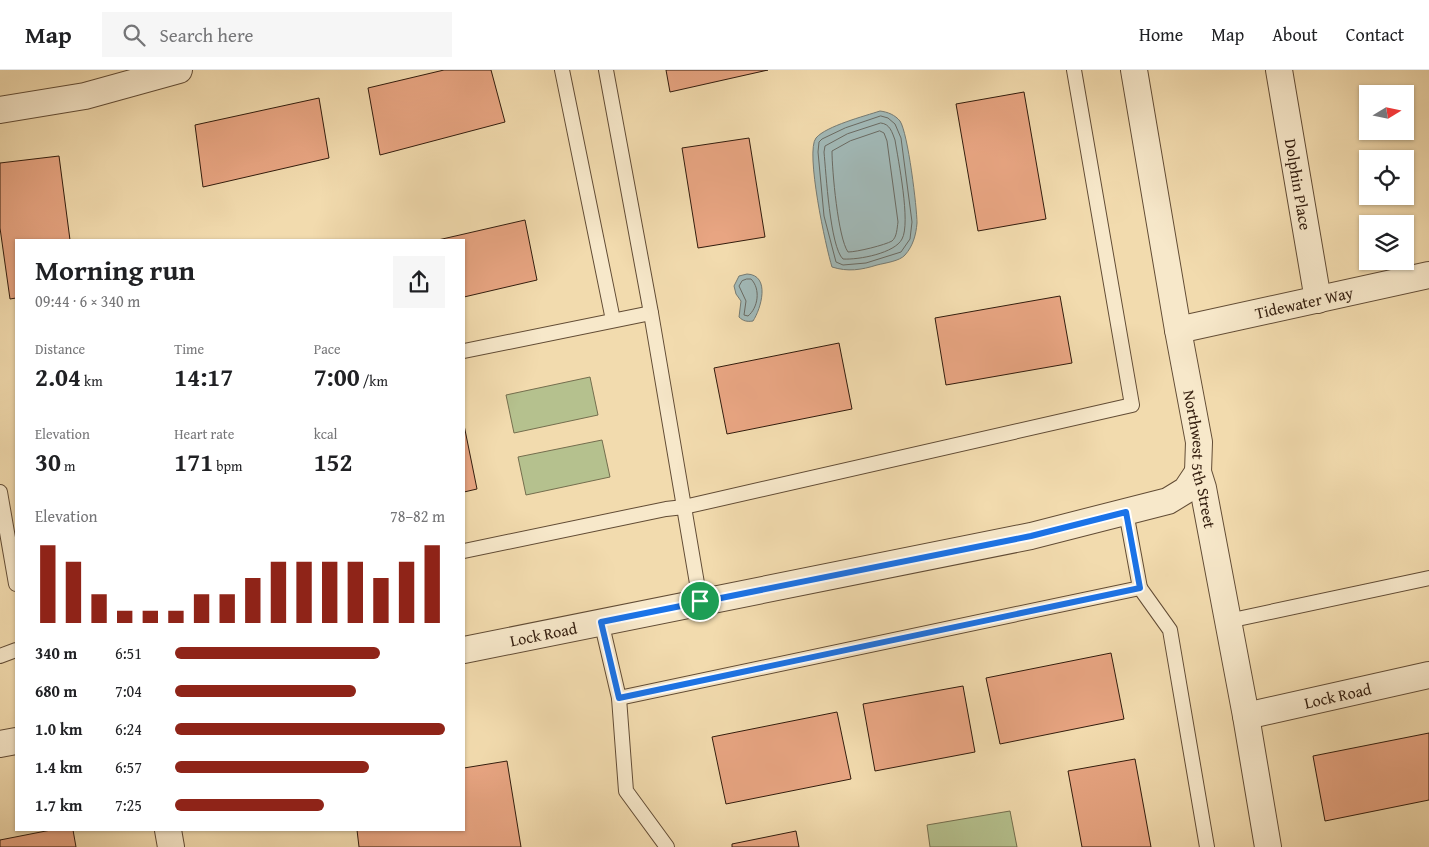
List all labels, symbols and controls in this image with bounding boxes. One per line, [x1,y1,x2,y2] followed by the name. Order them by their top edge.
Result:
[102,12,452,57] search box
[25,17,72,52] text: Map
[120,21,148,49] icon: search
[160,21,253,49] text: Search here
[1139,21,1183,48] text: Home
[1211,21,1244,48] text: Map
[1272,21,1318,48] text: About
[1346,21,1404,48] text: Contact
[1359,85,1414,140] north arrow
[1359,85,1414,270] map controls
[1279,137,1318,232] street label: Dolphin Place
[1359,150,1414,205] button: locate
[1359,215,1414,270] button: layers
[35,249,195,290] text: Morning run
[393,256,445,308] button: share
[1253,280,1355,325] street label: Tidewater Way
[35,289,140,313] text: 09:44 · 6 × 340 m
[35,339,85,359] text: Distance
[174,339,204,359] text: Time
[314,339,341,359] text: Pace
[35,359,81,395] text: 2.04
[174,359,233,395] text: 14:17
[314,359,360,395] text: 7:00
[81,371,103,391] text: km
[360,371,388,391] text: /km
[1177,388,1222,531] street label: Northwest 5th Street
[35,424,90,444] text: Elevation
[174,424,234,444] text: Heart rate
[314,424,338,444] text: kcal
[35,444,61,480] text: 30
[174,444,213,480] text: 171
[314,444,353,480] text: 152
[61,456,75,476] text: m
[213,456,243,476] text: bpm
[35,504,98,528] text: Elevation
[390,504,445,528] text: 78–82 m
[679,580,721,622] pin
[686,587,714,615] icon: arrive
[508,615,580,652] street label: Lock Road
[35,641,77,665] text: 340 m
[115,641,142,665] text: 6:51
[1302,676,1374,715] street label: Lock Road
[35,679,77,703] text: 680 m
[115,679,142,703] text: 7:04
[35,717,82,741] text: 1.0 km
[115,717,142,741] text: 6:24
[35,755,82,779] text: 1.4 km
[115,755,142,779] text: 6:57
[35,793,82,817] text: 1.7 km
[115,793,142,817] text: 7:25

